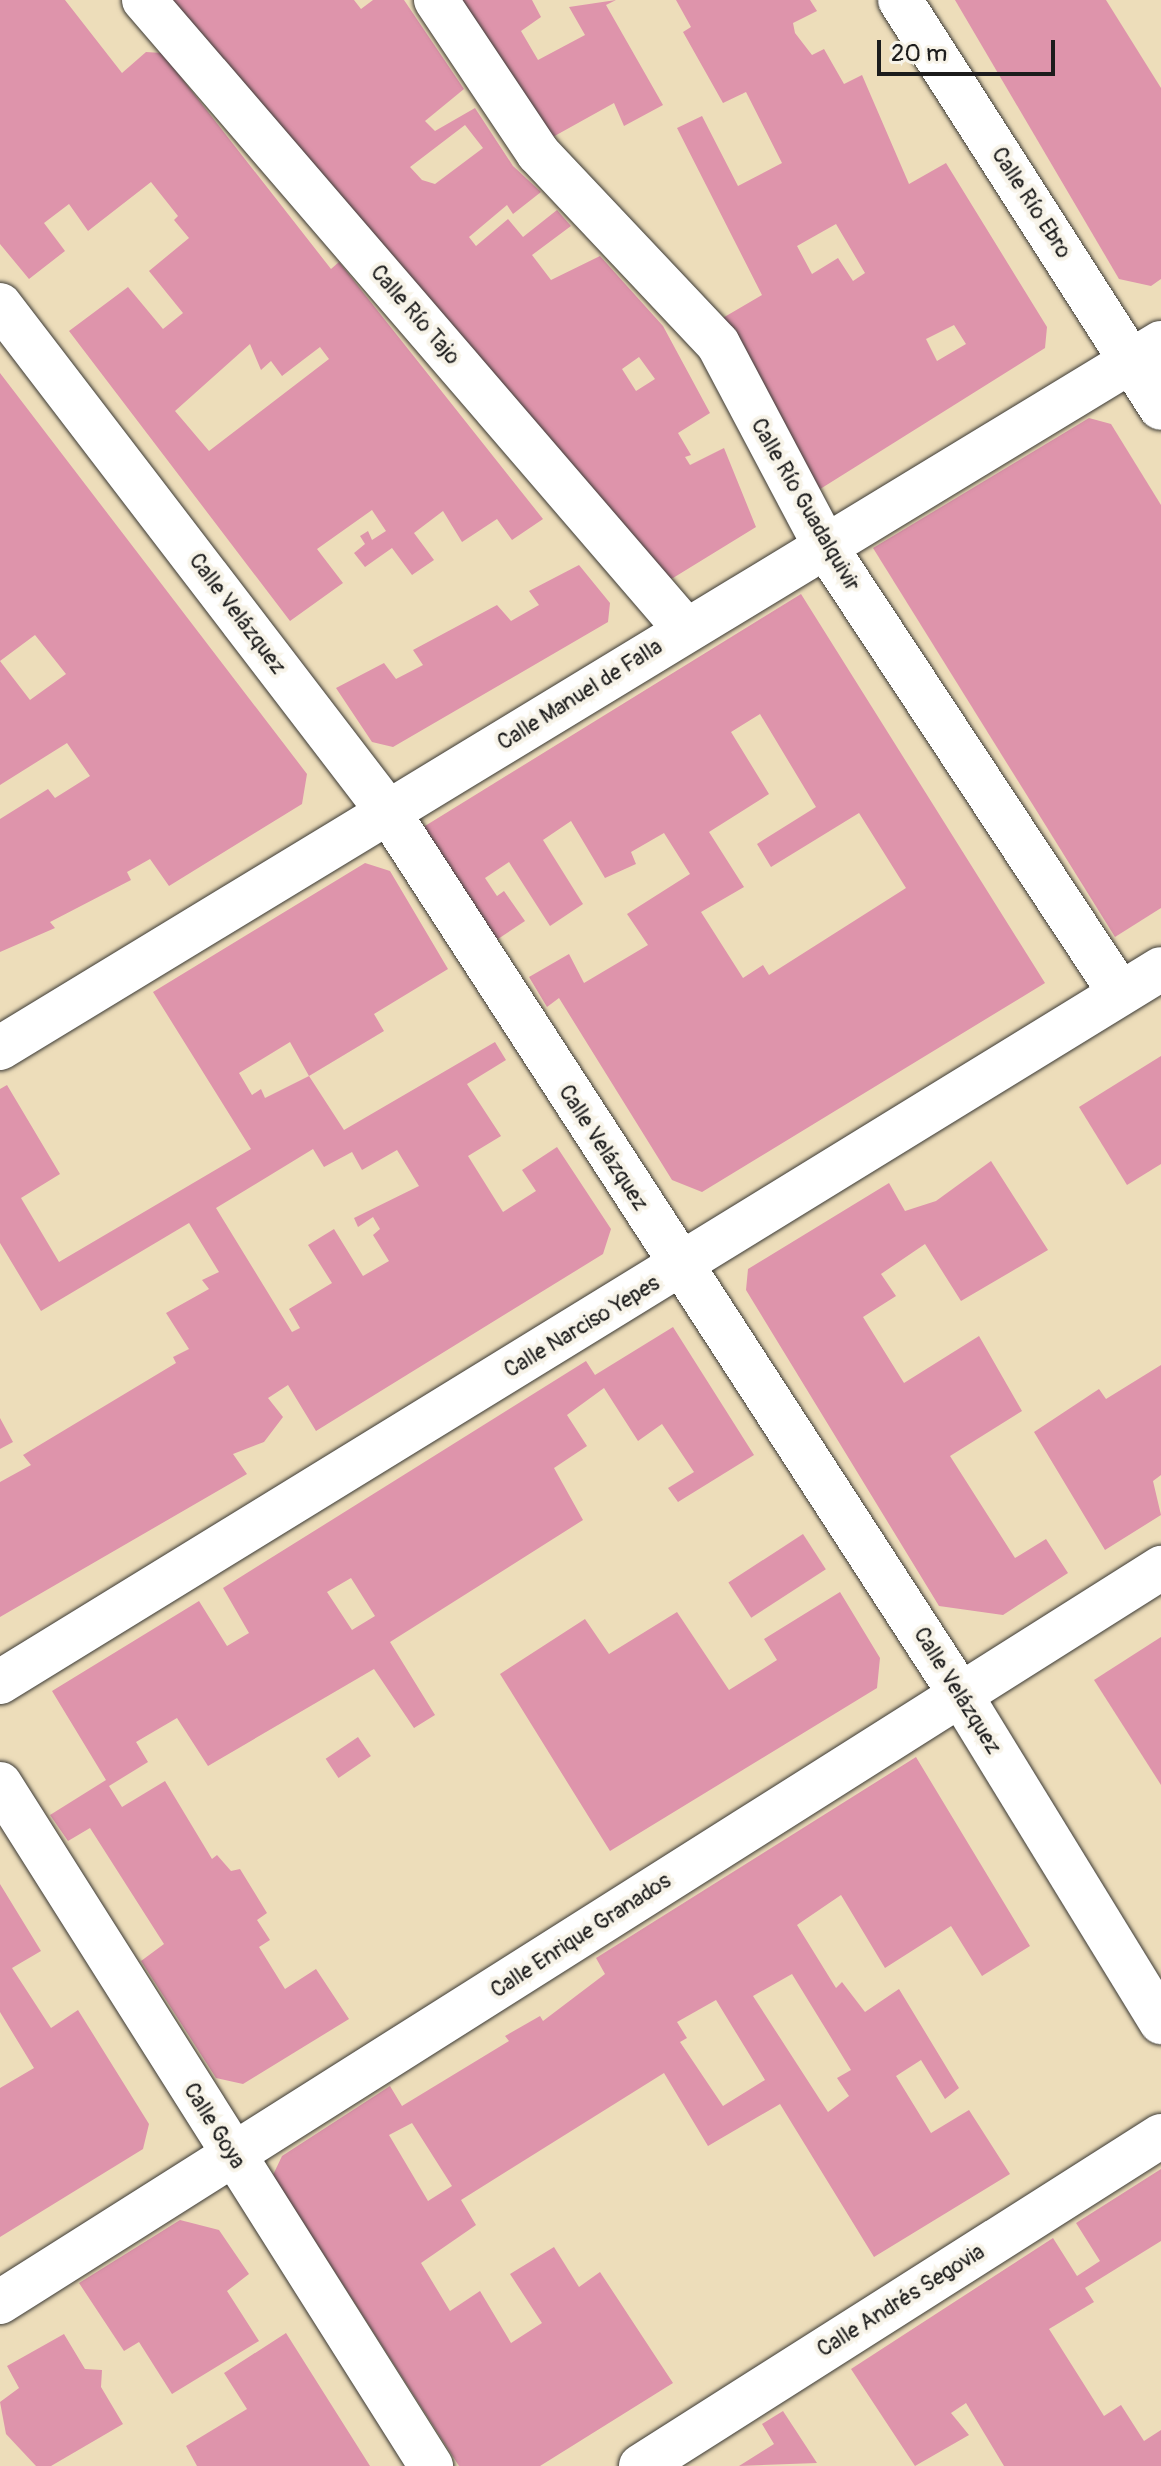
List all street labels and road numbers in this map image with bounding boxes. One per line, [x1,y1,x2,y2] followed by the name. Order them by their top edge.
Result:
[985,143,1077,263] street label: Calle Río Ebro
[365,260,465,370] street label: Calle Río Tajo
[745,414,865,596] street label: Calle Río Guadalquivir
[183,548,291,680] street label: Calle Velázquez
[493,634,667,756] street label: Calle Manuel de Falla
[553,1080,653,1216] street label: Calle Velázquez
[499,1270,665,1384] street label: Calle Narciso Yepes
[908,1623,1006,1759] street label: Calle Velázquez
[486,1868,676,2004] street label: Calle Enrique Granados
[177,2078,251,2174] street label: Calle Goya
[813,2239,989,2363] street label: Calle Andrés Segovia

